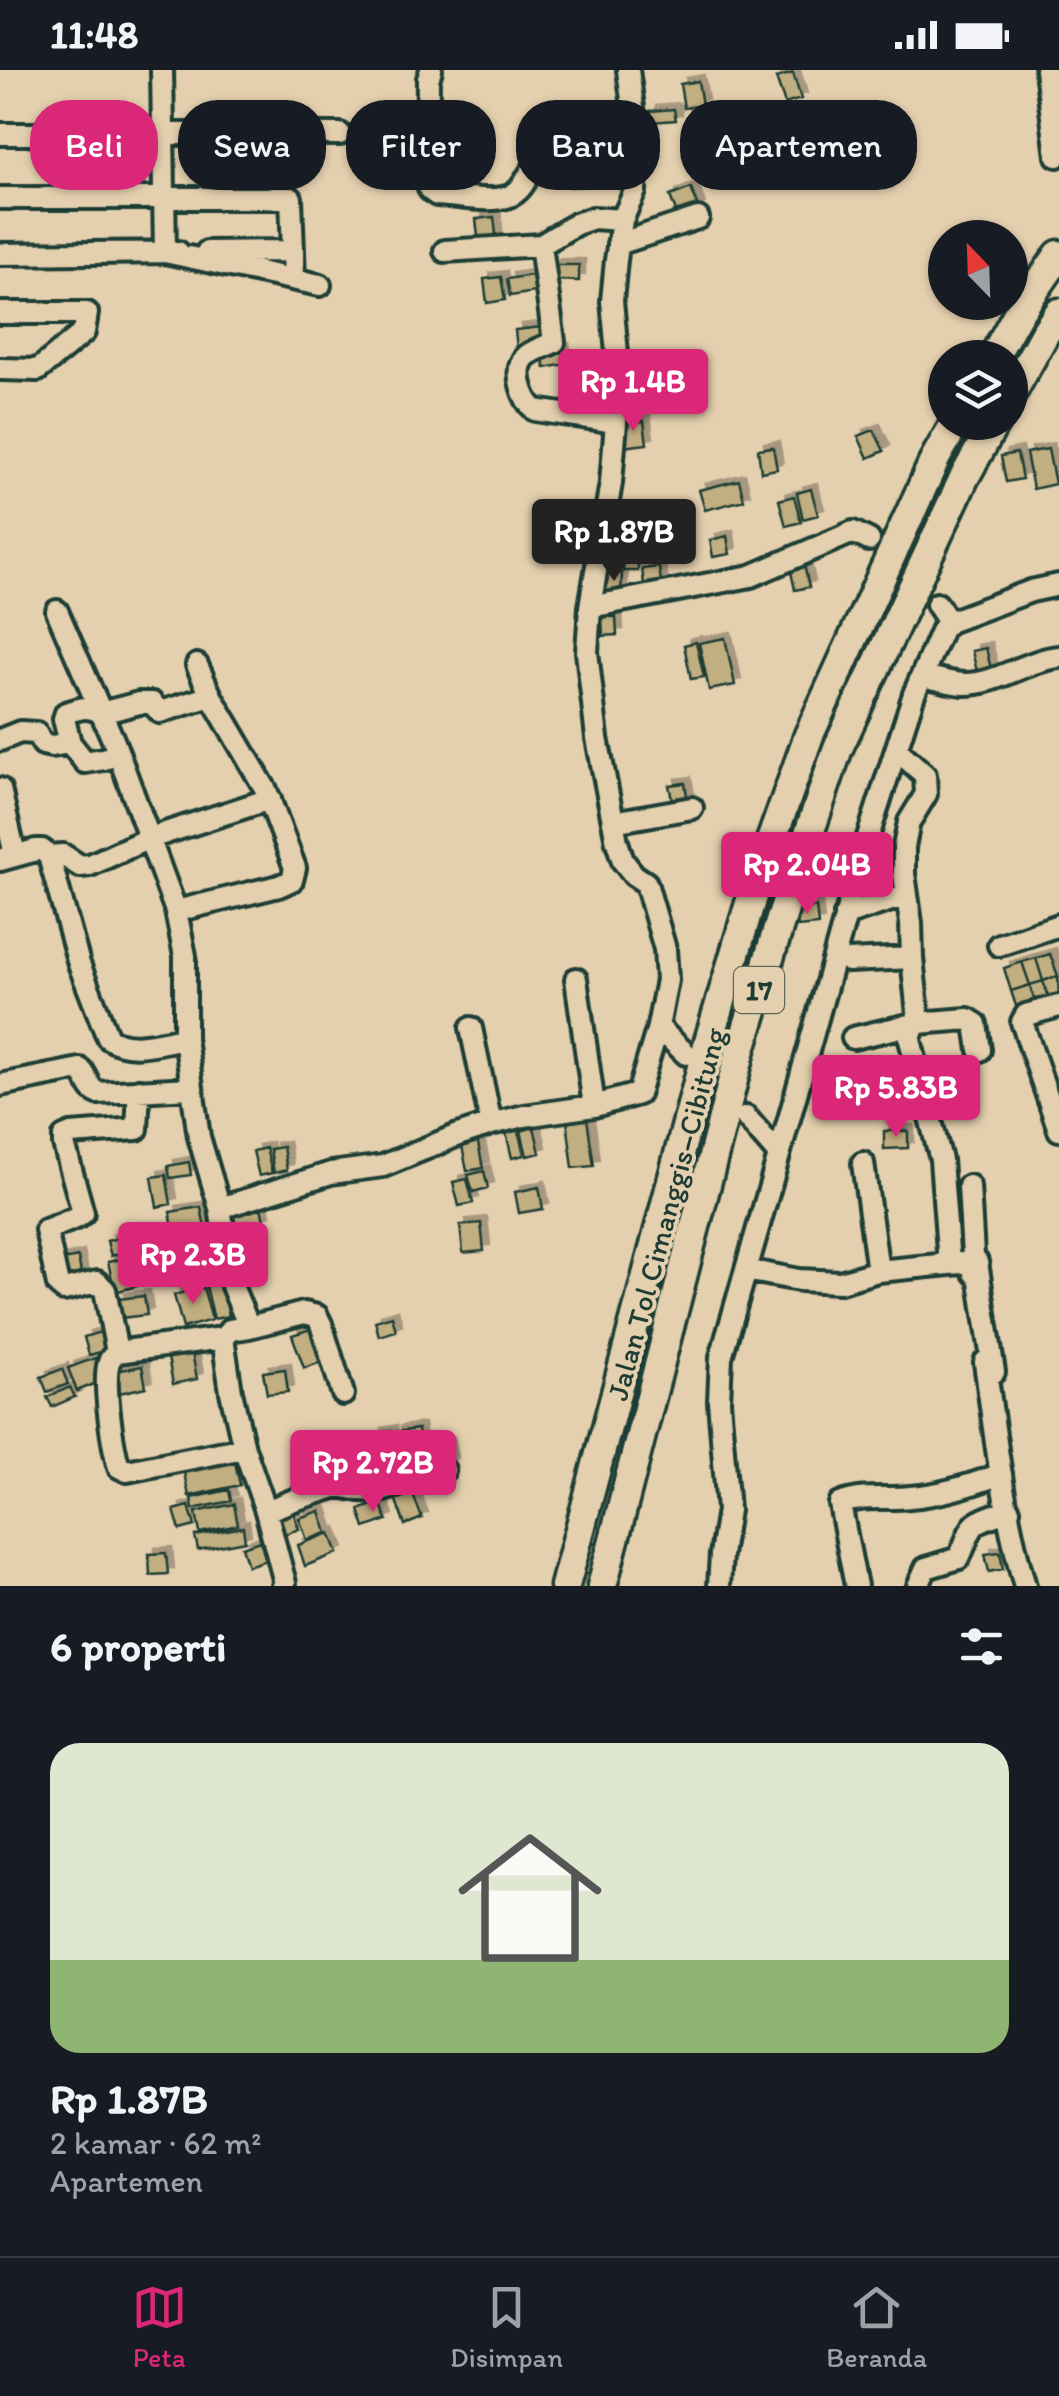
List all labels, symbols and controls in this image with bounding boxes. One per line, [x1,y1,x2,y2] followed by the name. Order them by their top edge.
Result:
[50,12,138,58] text: 11:48
[30,100,158,190] chip: Beli
[178,100,326,190] chip: Sewa
[346,100,496,190] chip: Filter
[516,100,660,190] chip: Baru
[680,100,917,190] chip: Apartemen
[928,220,1028,320] north arrow
[928,220,1028,440] map controls
[928,340,1028,440] button: layers
[541,349,725,434] pin: Rp 1.4B
[580,362,686,400] text: Rp 1.4B
[511,499,717,584] pin: Rp 1.87B
[554,512,674,550] text: Rp 1.87B
[704,832,910,917] pin: Rp 2.04B
[743,845,871,883] text: Rp 2.04B
[734,967,784,1013] road number: 17
[598,1023,734,1404] street label: Jalan Tol Cimanggis–Cibitung
[793,1055,999,1140] pin: Rp 5.83B
[834,1068,958,1106] text: Rp 5.83B
[101,1222,285,1307] pin: Rp 2.3B
[140,1235,246,1273] text: Rp 2.3B
[270,1430,476,1515] pin: Rp 2.72B
[312,1443,434,1481] text: Rp 2.72B
[954,1619,1009,1674] icon: filters
[50,1621,226,1672] text: 6 properti
[440,1808,620,1988] icon: home
[50,2073,208,2124] text: Rp 1.87B
[50,2124,261,2162] text: 2 kamar · 62 m²
[50,2162,203,2200] text: Apartemen
[132,2280,187,2374] tab: Peta
[450,2280,563,2374] tab: Disimpan
[826,2280,927,2374] tab: Beranda

